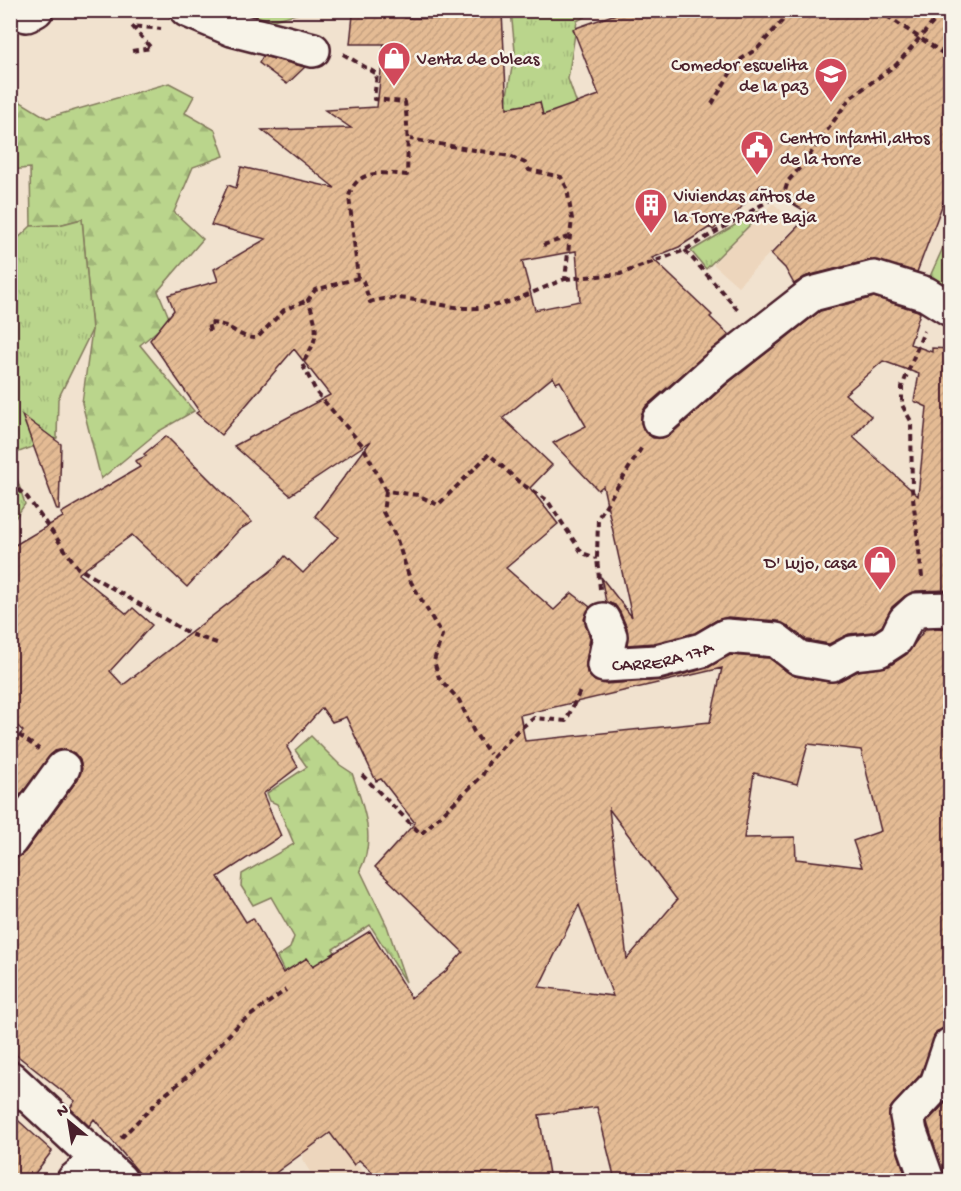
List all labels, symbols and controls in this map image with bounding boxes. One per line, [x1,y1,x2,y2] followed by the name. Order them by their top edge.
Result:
[376,40,412,87] shop icon: Venta de obleas
[416,50,541,71] place label: Venta de obleas
[671,56,809,98] place label: Comedor escuelita de la paz
[813,56,849,103] school or university icon: Comedor escuelita de la paz
[739,129,775,176] public building icon: Centro infantil,altos de la torre
[780,129,931,171] place label: Centro infantil,altos de la torre
[633,187,669,234] building icon: Viviendas añtos de la Torre Parte Baja
[673,187,817,229] place label: Viviendas añtos de la Torre Parte Baja
[862,544,898,591] shop icon: D' Lujo, casa
[763,554,858,575] place label: D' Lujo, casa
[611,637,719,678] street label: CARRERA 17A
[39,1092,99,1152] north arrow
[54,1101,73,1123] text: N

